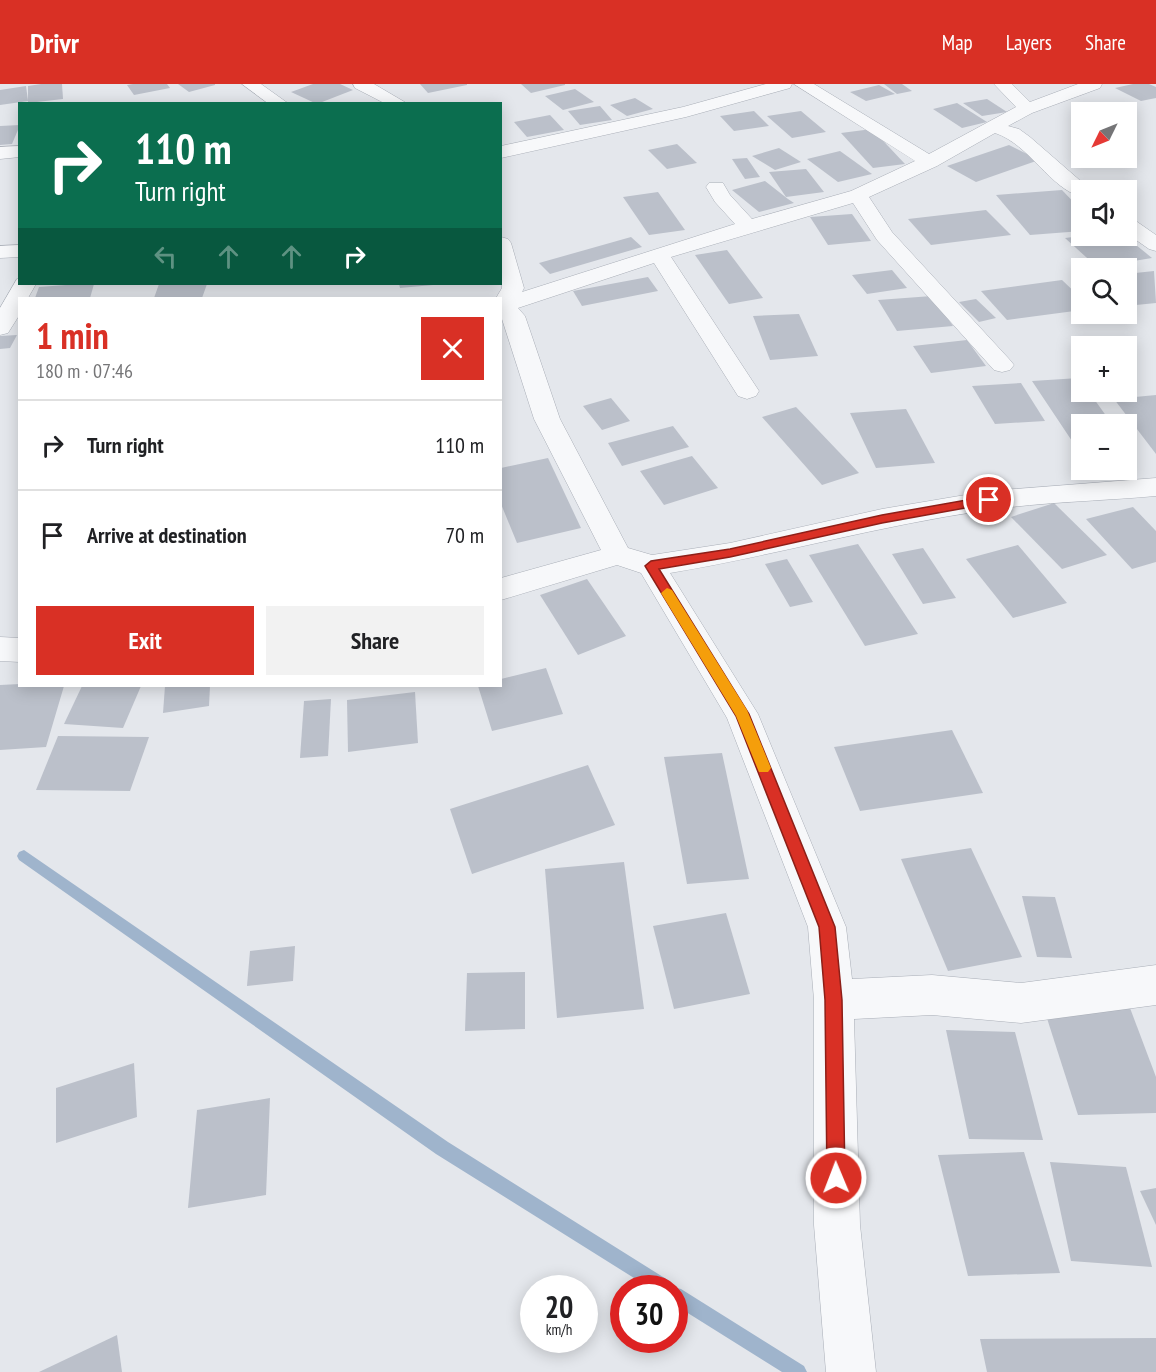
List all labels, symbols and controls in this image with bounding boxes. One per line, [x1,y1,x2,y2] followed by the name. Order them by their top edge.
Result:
[30,24,79,61] text: Drivr
[942,29,973,56] text: Map
[1006,29,1052,56] text: Layers
[1085,29,1126,56] text: Share
[1071,102,1137,168] north arrow
[1071,102,1137,480] map controls
[135,121,232,176] text: 110 m
[36,126,114,204] icon: right
[135,174,226,208] text: Turn right
[1071,180,1137,246] button: sound
[149,240,182,273] icon: left
[212,240,245,273] icon: ahead
[275,240,308,273] icon: ahead
[338,240,371,273] icon: right
[1071,258,1137,324] button: search
[36,312,109,359] text: 1 min
[421,317,484,380] button: close
[1071,336,1137,402] button: +
[36,358,133,384] text: 180 m · 07:46
[1071,414,1137,480] button: −
[36,429,69,462] icon: right
[87,431,164,459] text: Turn right
[435,431,484,459] text: 110 m
[963,474,1014,525] pin
[972,483,1005,516] icon: arrive
[36,519,69,552] icon: arrive
[87,521,247,549] text: Arrive at destination
[445,521,484,549] text: 70 m
[36,606,254,675] button: Exit
[266,606,484,675] button: Share
[804,1146,868,1210] position arrow
[610,1275,688,1353] speed limit sign: 30
[545,1287,573,1326] text: 20
[546,1320,572,1339] text: km/h

